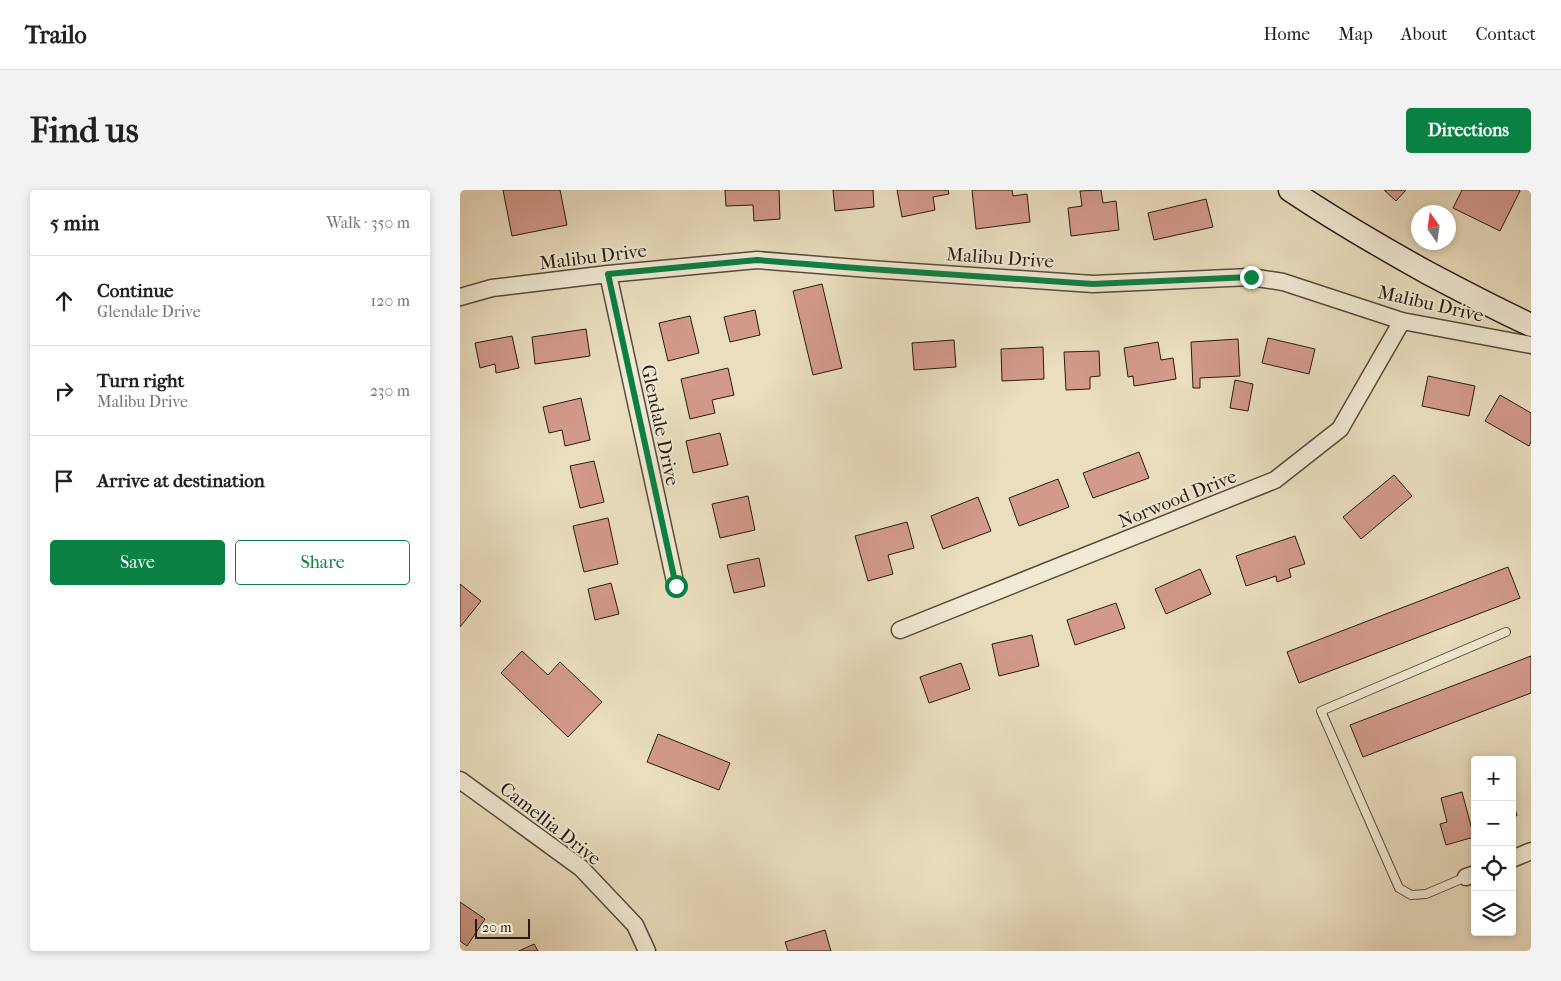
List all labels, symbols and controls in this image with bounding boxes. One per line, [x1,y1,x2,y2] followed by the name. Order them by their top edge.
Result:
[25,21,87,49] text: Trailo
[1263,24,1310,45] text: Home
[1338,24,1373,45] text: Map
[1401,24,1447,45] text: About
[1475,24,1536,45] text: Contact
[1406,108,1531,153] button: Directions
[30,110,139,151] text: Find us
[1411,205,1456,250] north arrow
[50,211,99,235] text: 5 min
[326,213,410,232] text: Walk · 350 m
[538,239,648,274] street label: Malibu Drive
[945,243,1055,273] street label: Malibu Drive
[1240,266,1263,289] route end
[97,280,173,302] text: Continue
[1376,281,1486,327] street label: Malibu Drive
[50,287,78,315] icon: ahead
[371,291,410,310] text: 120 m
[97,302,201,321] text: Glendale Drive
[636,363,684,488] street label: Glendale Drive
[97,370,184,392] text: Turn right
[50,377,78,405] icon: right
[370,381,410,400] text: 230 m
[97,392,188,411] text: Malibu Drive
[1115,465,1240,533] street label: Norwood Drive
[50,467,78,495] icon: arrive
[97,470,265,492] text: Arrive at destination
[50,540,225,585] button: Save
[235,540,410,585] button: Share
[665,575,688,598] route start
[1471,756,1516,936] map controls
[1471,756,1516,801] button: +
[496,778,605,870] street label: Camellia Drive
[1471,801,1516,846] button: −
[1471,846,1516,891] button: locate
[1471,891,1516,936] button: layers
[475,916,530,939] scale bar
[482,919,512,936] text: 20 m

